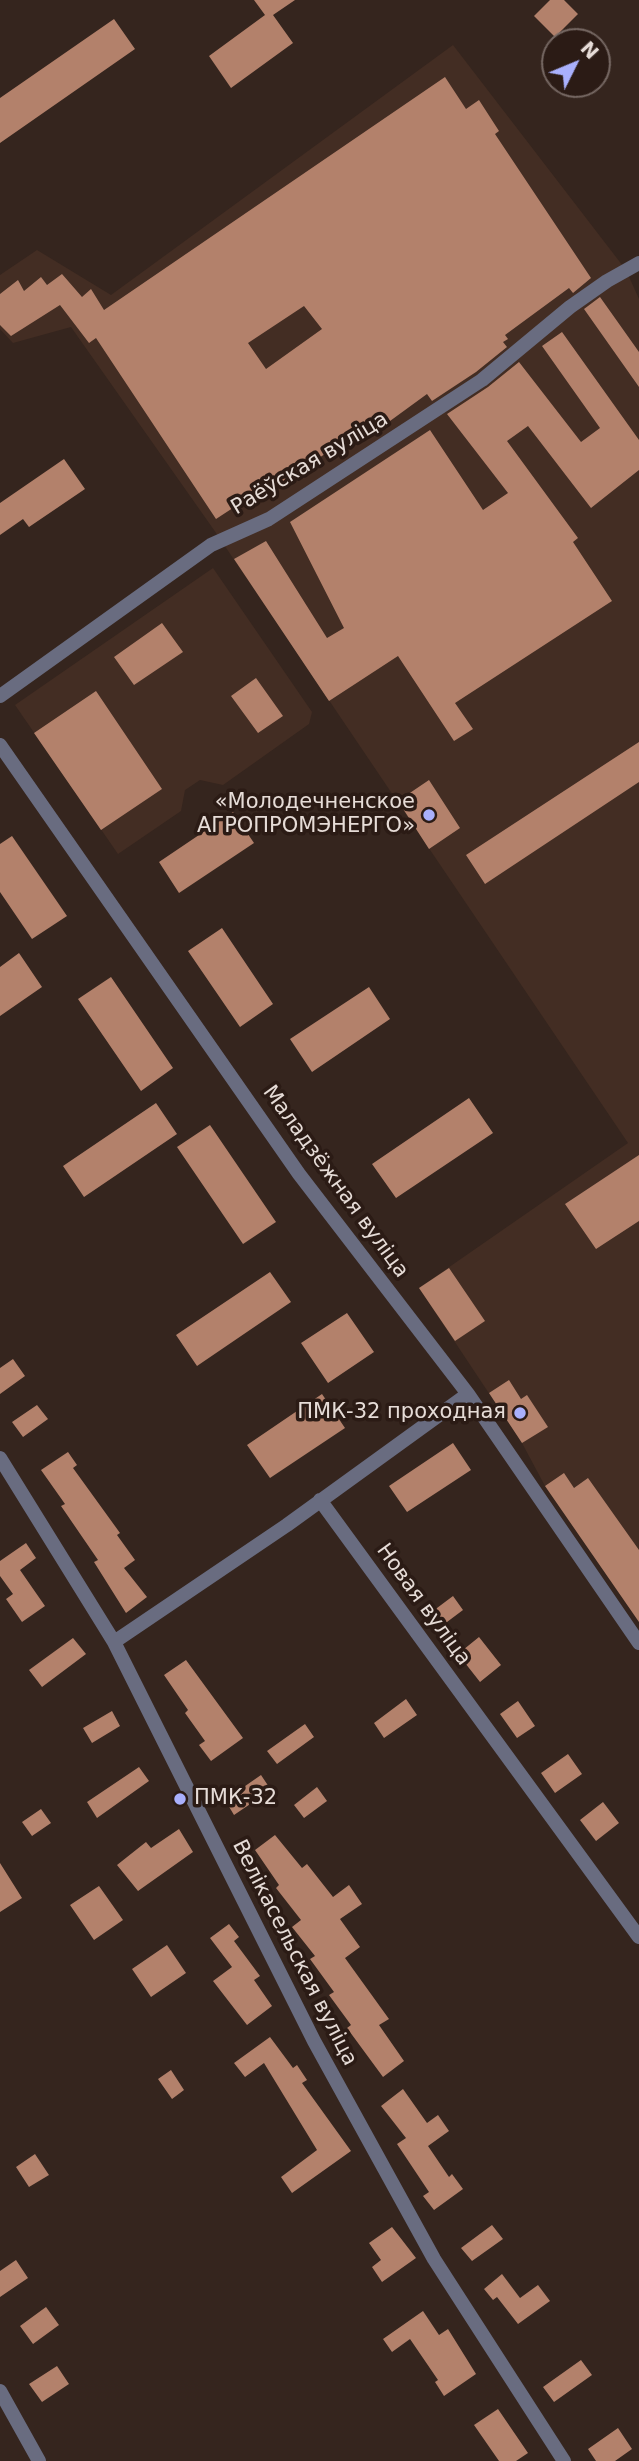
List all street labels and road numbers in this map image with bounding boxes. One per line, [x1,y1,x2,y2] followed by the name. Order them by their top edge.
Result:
[227,407,393,521] street label: Раёўская вуліца
[257,1081,413,1283] street label: Маладзёжная вуліца
[370,1539,476,1671] street label: Новая вуліца
[226,1836,362,2070] street label: Велікасельская вуліца

